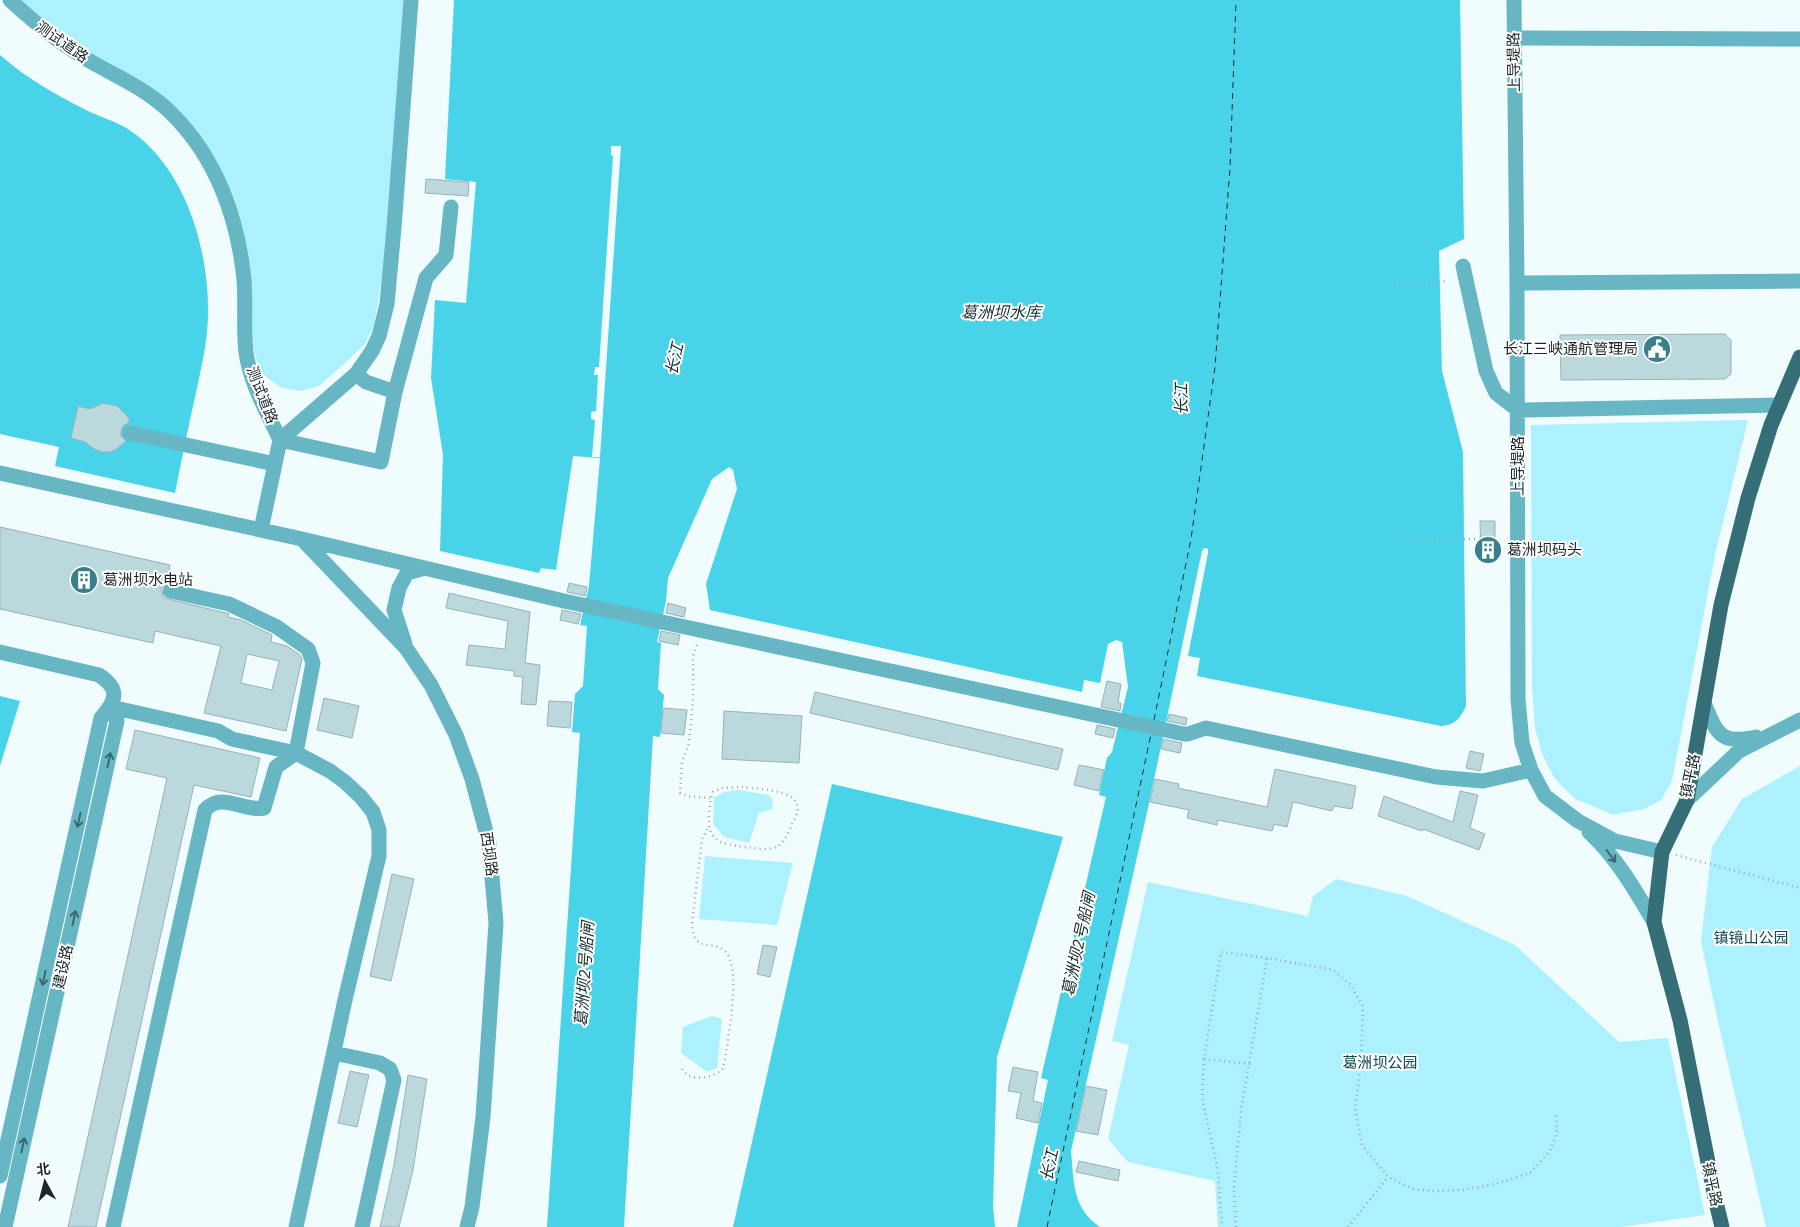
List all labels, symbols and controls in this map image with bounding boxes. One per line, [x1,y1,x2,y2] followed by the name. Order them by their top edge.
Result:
[32,17,92,67] street label: 测试道路
[1503,32,1524,92] street label: 上导堤路
[961,302,1044,322] water label: 葛洲坝水库
[1642,334,1672,364] public building icon: 长江三峡通航管理局
[661,339,688,377] water label: 长江
[1503,339,1638,358] place label: 长江三峡通航管理局
[243,363,282,426] street label: 测试道路
[1171,381,1191,415] water label: 长江
[1508,436,1527,496] street label: 上导堤路
[1473,535,1503,565] building icon: 葛洲坝码头
[1507,540,1582,559] place label: 葛洲坝码头
[69,565,99,595] building icon: 葛洲坝水电站
[103,570,193,589] place label: 葛洲坝水电站
[105,752,114,768] one-way arrow
[1676,752,1703,800] street label: 镇平路
[73,811,83,827] one-way arrow
[477,830,502,878] street label: 西坝路
[1606,849,1617,862] one-way arrow
[1057,888,1099,998] water label: 葛洲坝2号船闸
[69,911,79,927] one-way arrow
[570,919,598,1027] water label: 葛洲坝2号船闸
[1713,928,1789,947] park label: 镇镜山公园
[49,943,76,991] street label: 建设路
[39,970,48,986] one-way arrow
[1342,1053,1418,1072] park label: 葛洲坝公园
[19,1138,29,1154] one-way arrow
[1036,1145,1063,1183] water label: 长江
[20,1157,70,1207] north arrow
[35,1159,51,1179] text: 北
[1699,1160,1726,1208] street label: 镇平路

